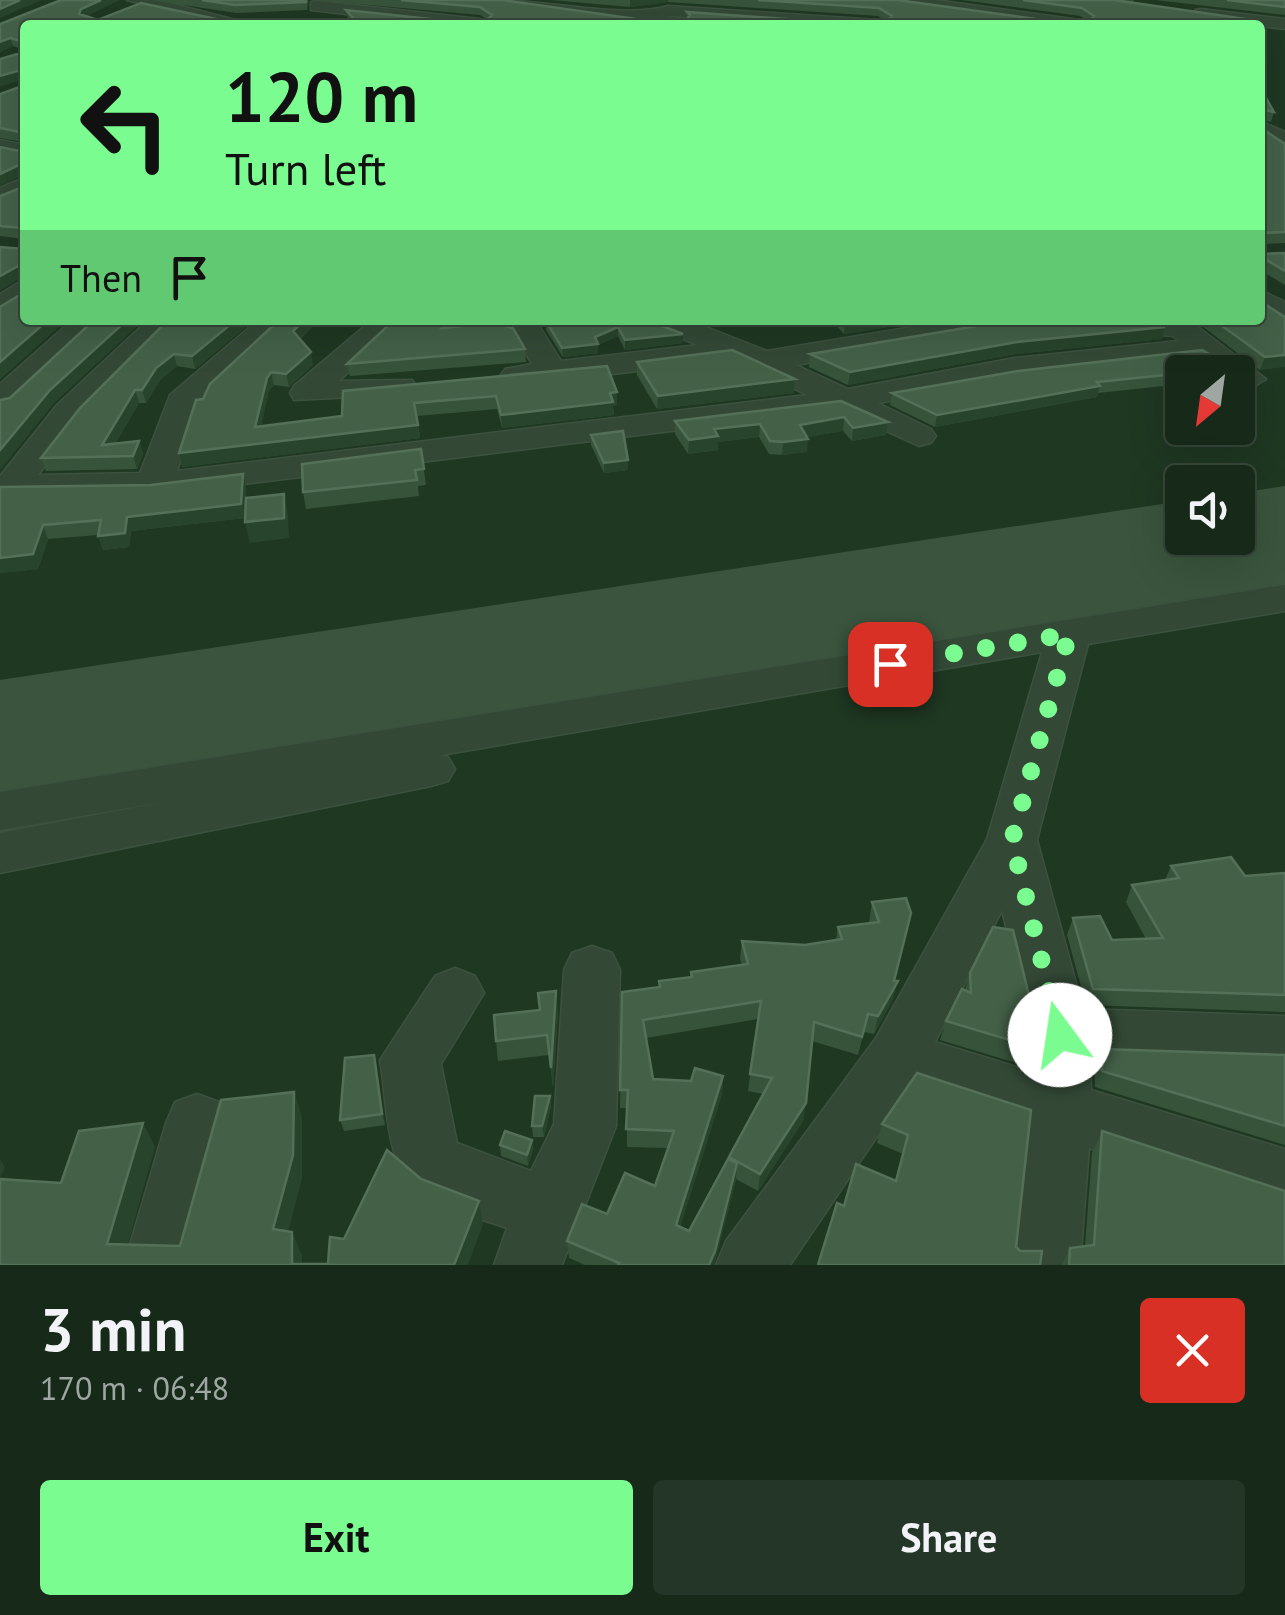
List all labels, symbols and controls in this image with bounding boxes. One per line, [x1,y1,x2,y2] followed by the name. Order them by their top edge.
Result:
[225,51,418,141] text: 120 m
[60,60,190,190] icon: left
[225,139,386,197] text: Turn left
[162,250,217,305] icon: arrive
[60,253,142,302] text: Then
[1165,355,1255,445] north arrow
[1165,355,1255,555] map controls
[1165,465,1255,555] button: sound
[848,622,933,707] pin
[863,637,918,692] icon: arrive
[1008,983,1112,1087] position arrow
[40,1290,186,1368] text: 3 min
[1140,1298,1245,1403] button: close
[40,1367,229,1409] text: 170 m · 06:48
[40,1480,633,1595] button: Exit
[653,1480,1245,1595] button: Share

